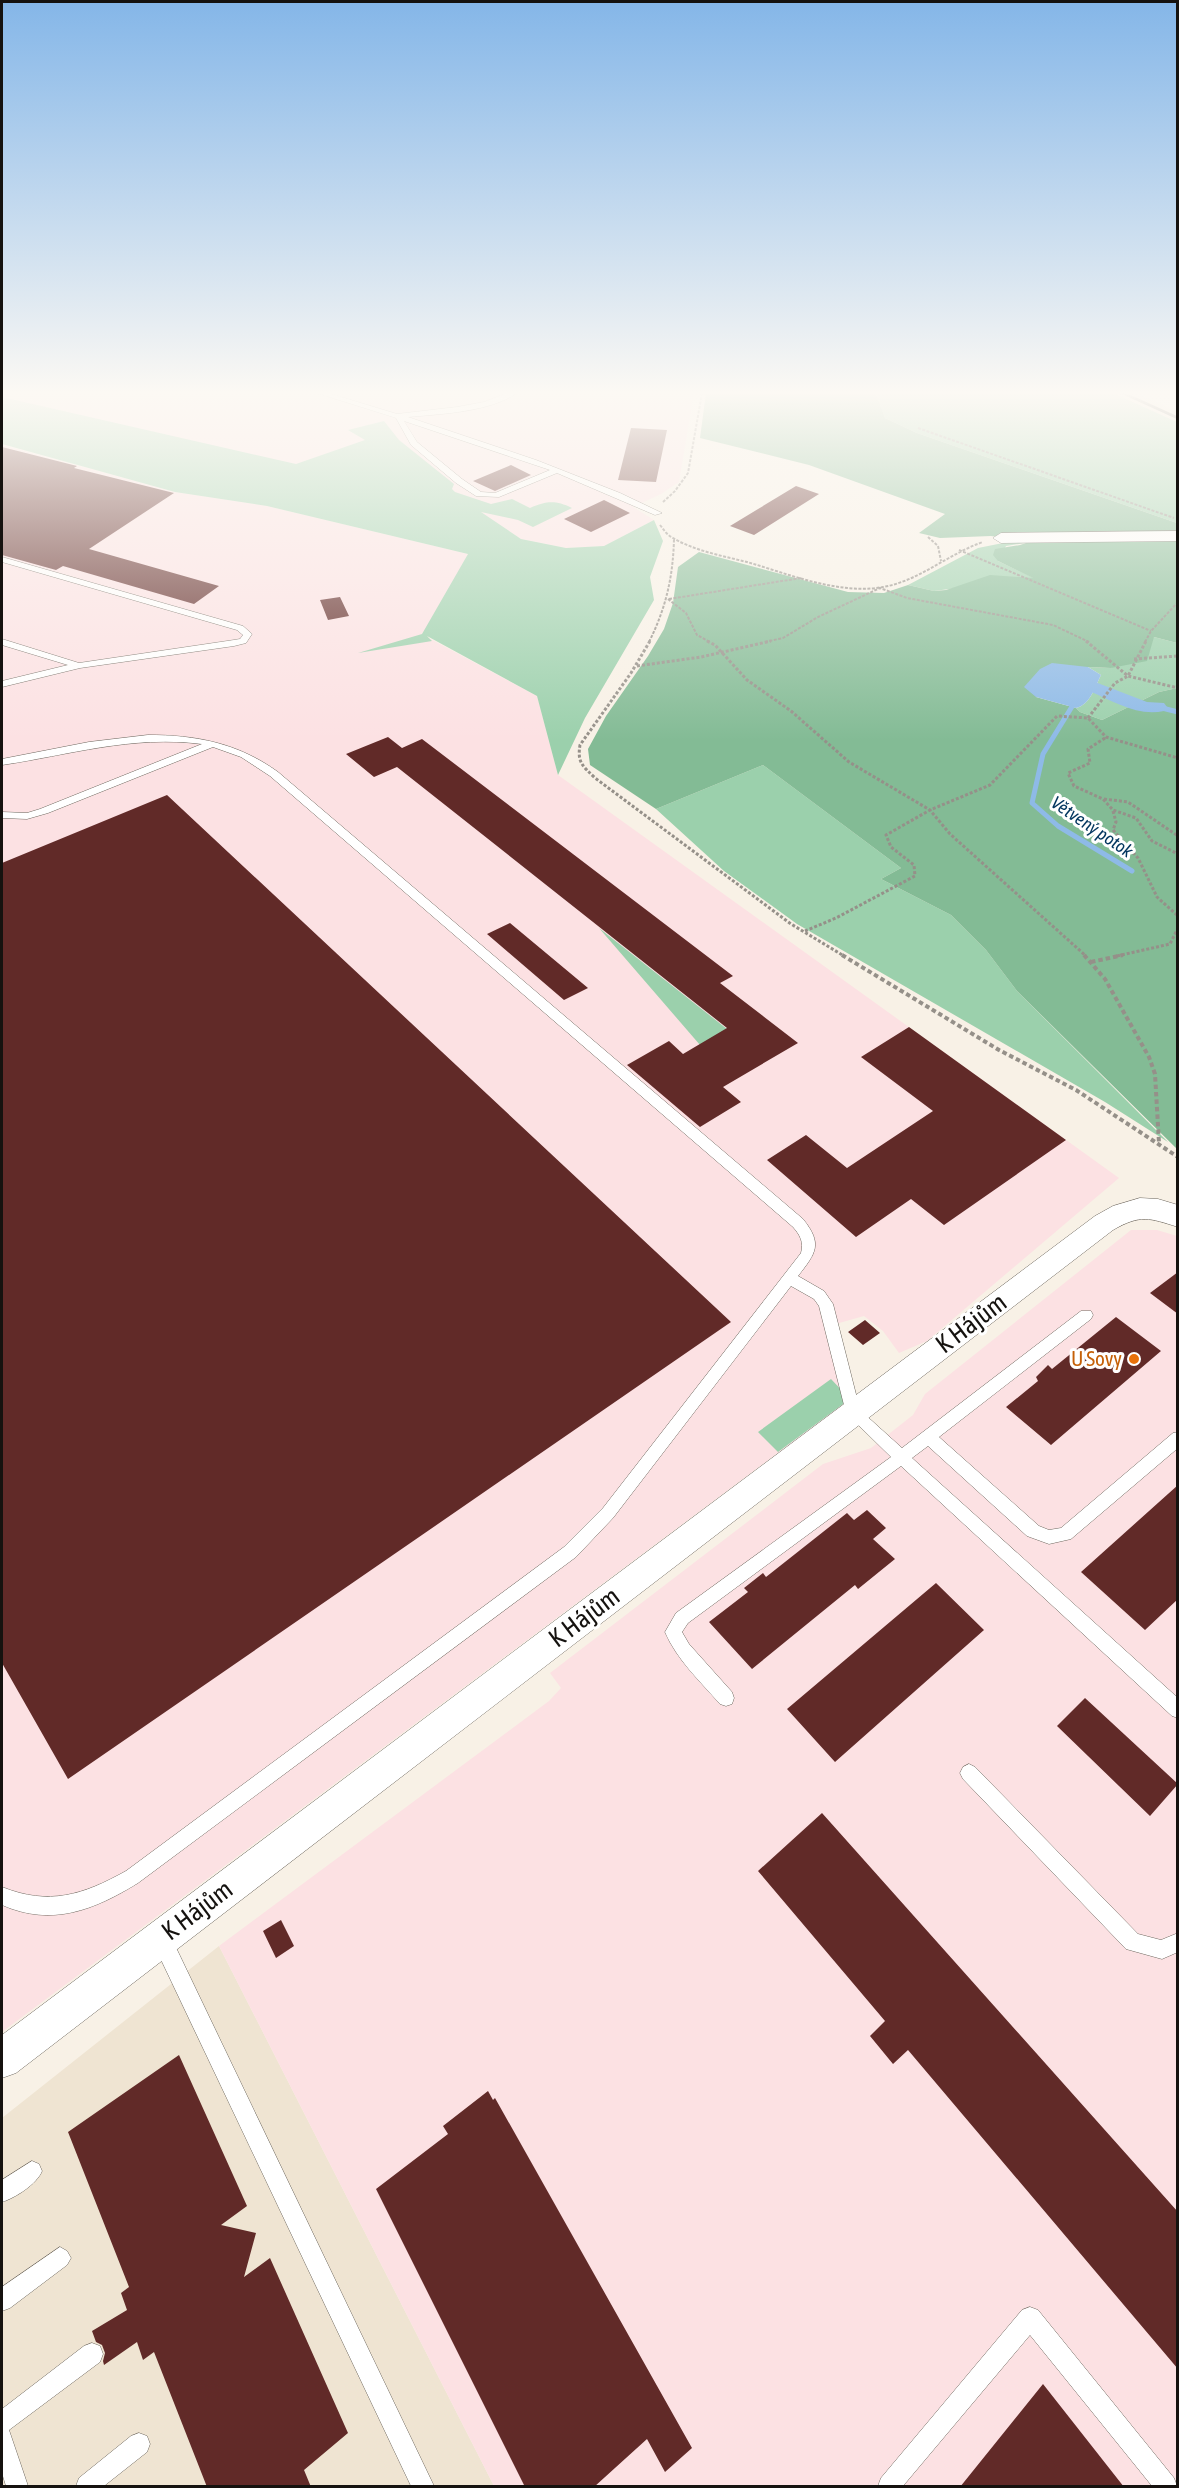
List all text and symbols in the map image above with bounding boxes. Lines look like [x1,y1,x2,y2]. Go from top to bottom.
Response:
water label: Větvený potok [1047,792,1138,862]
street label: K Hájům [930,1287,1012,1359]
place label: U Sovy [1071,1346,1122,1370]
marker: U Sovy [1127,1352,1141,1366]
street label: K Hájům [543,1581,625,1653]
street label: K Hájům [156,1874,238,1946]

